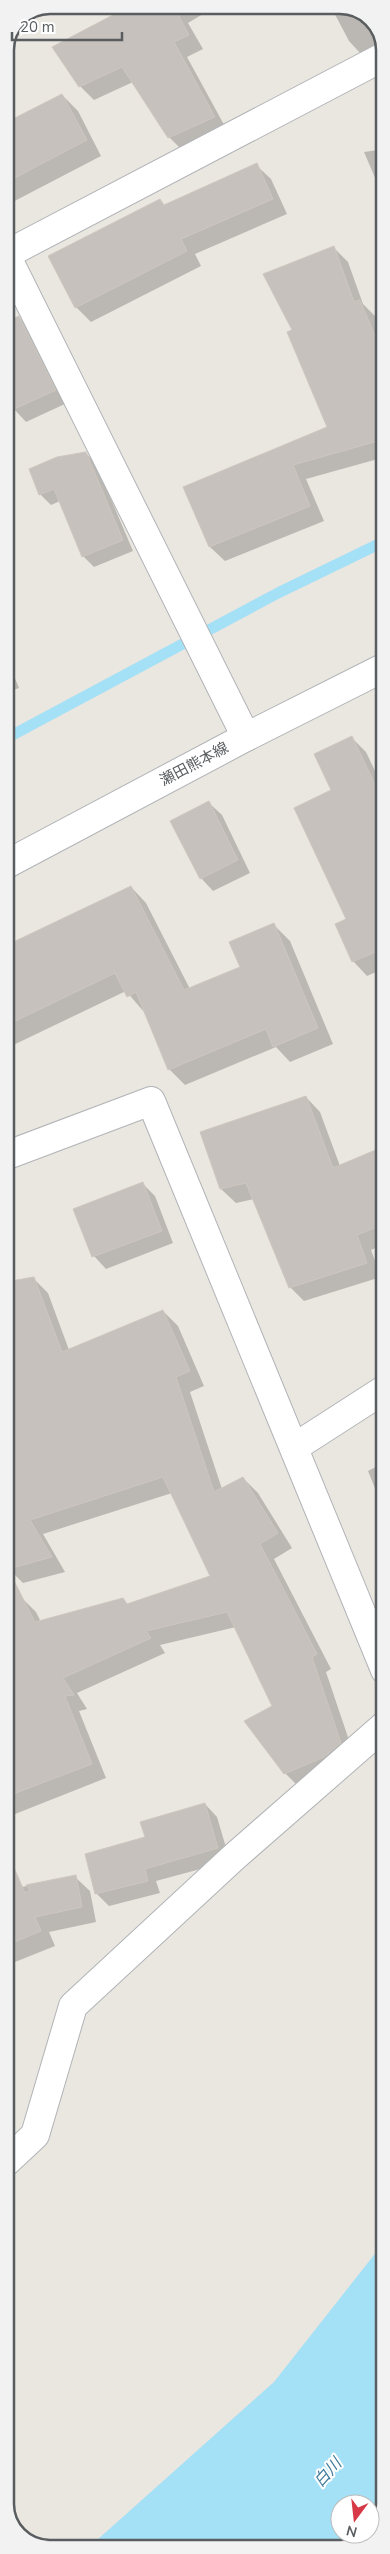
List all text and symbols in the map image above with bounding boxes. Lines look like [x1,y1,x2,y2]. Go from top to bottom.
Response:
scale bar [12,10,122,42]
text: 20 m [20,17,55,37]
street label: 瀬田熊本線 [156,738,232,790]
water label: 白川 [309,2452,348,2492]
north arrow [330,2494,380,2544]
text: N [344,2521,359,2542]

